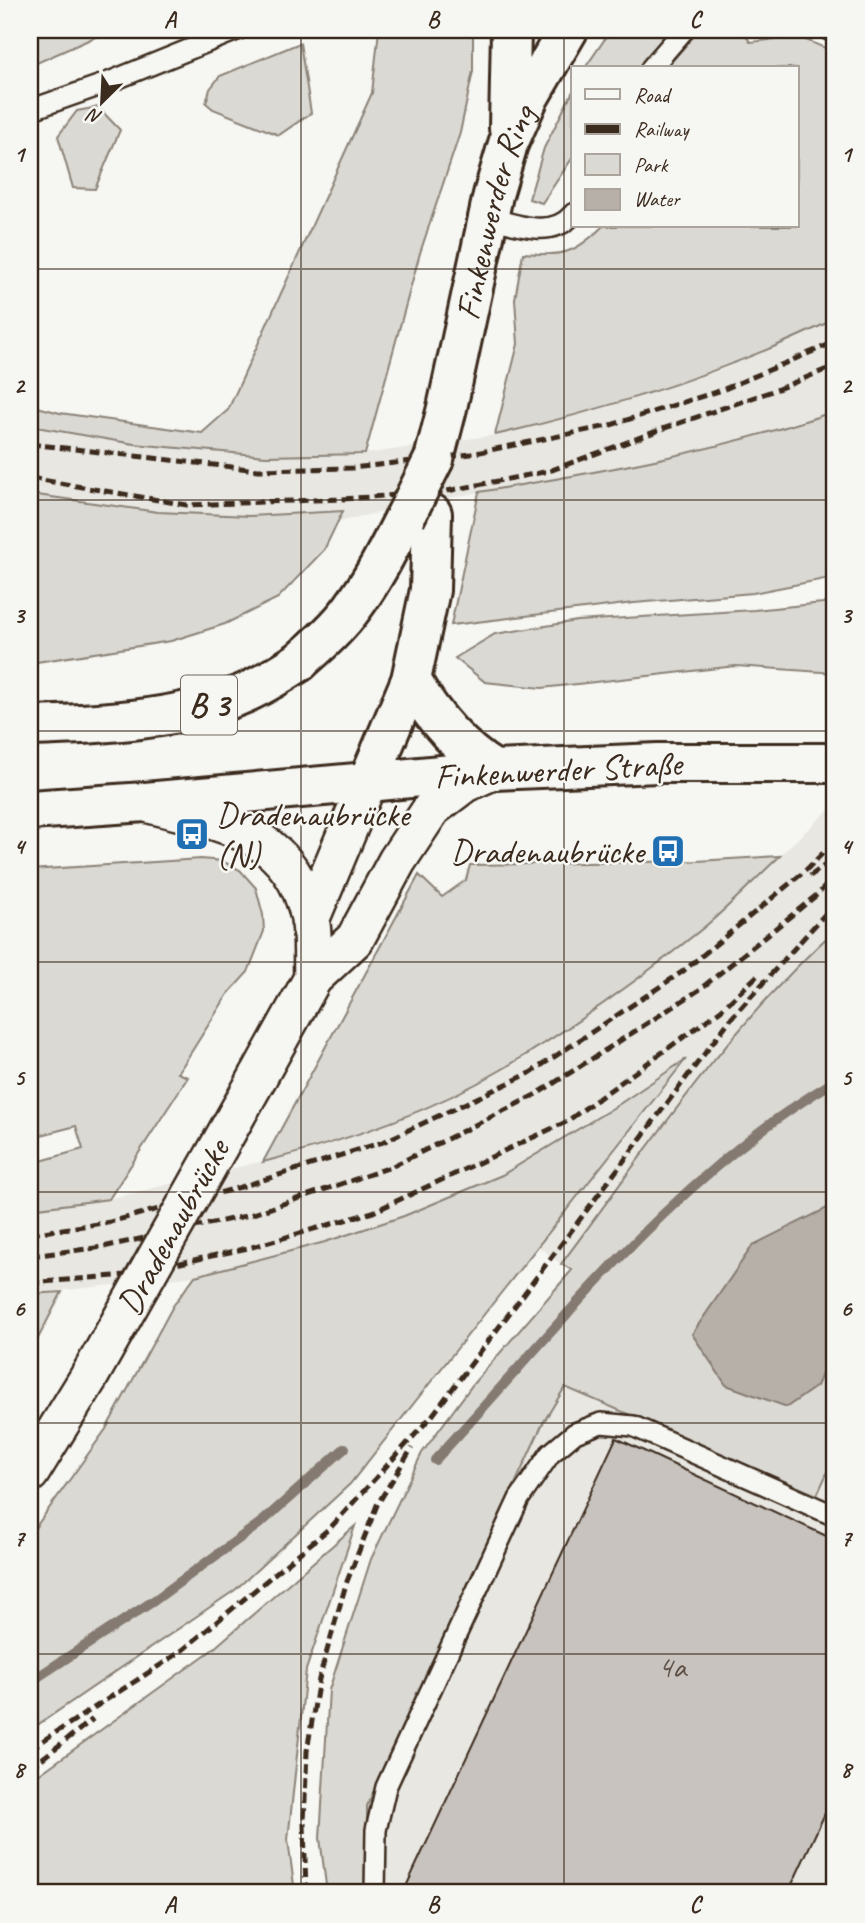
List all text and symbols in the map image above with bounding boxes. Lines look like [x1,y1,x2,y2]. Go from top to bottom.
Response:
text: A [164,5,178,34]
text: B [427,5,441,34]
text: C [690,5,704,34]
north arrow [66,66,136,136]
legend [571,66,798,228]
text: Road [634,82,673,108]
street label: Finkenwerder Ring [444,96,546,324]
text: N [82,102,106,130]
text: Railway [634,116,690,142]
text: 1 [14,140,27,169]
text: 1 [841,140,854,169]
text: Park [634,152,669,178]
text: Water [634,186,681,212]
text: 2 [14,371,27,400]
text: 2 [841,371,854,400]
text: 3 [14,601,27,630]
text: 3 [841,601,854,630]
road number: B 3 [181,676,237,734]
street label: Finkenwerder Straße [433,741,685,799]
place label: Dradenaubrücke (N) [216,792,412,877]
bus stop icon: Dradenaubrücke (N) [173,815,211,853]
place label: Dradenaubrücke [451,829,647,874]
text: 4 [14,832,27,861]
bus stop icon: Dradenaubrücke [649,832,687,870]
text: 4 [841,832,854,861]
text: 5 [14,1063,26,1092]
text: 5 [841,1063,853,1092]
street label: Dradenaubrücke [106,1129,241,1323]
text: 6 [14,1294,27,1323]
text: 6 [841,1294,854,1323]
text: 7 [14,1524,27,1553]
text: 7 [841,1524,854,1553]
house number: 4a [658,1646,688,1687]
text: 8 [14,1755,27,1784]
text: 8 [841,1755,854,1784]
text: A [164,1890,178,1919]
text: B [427,1890,441,1919]
text: C [690,1890,704,1919]

